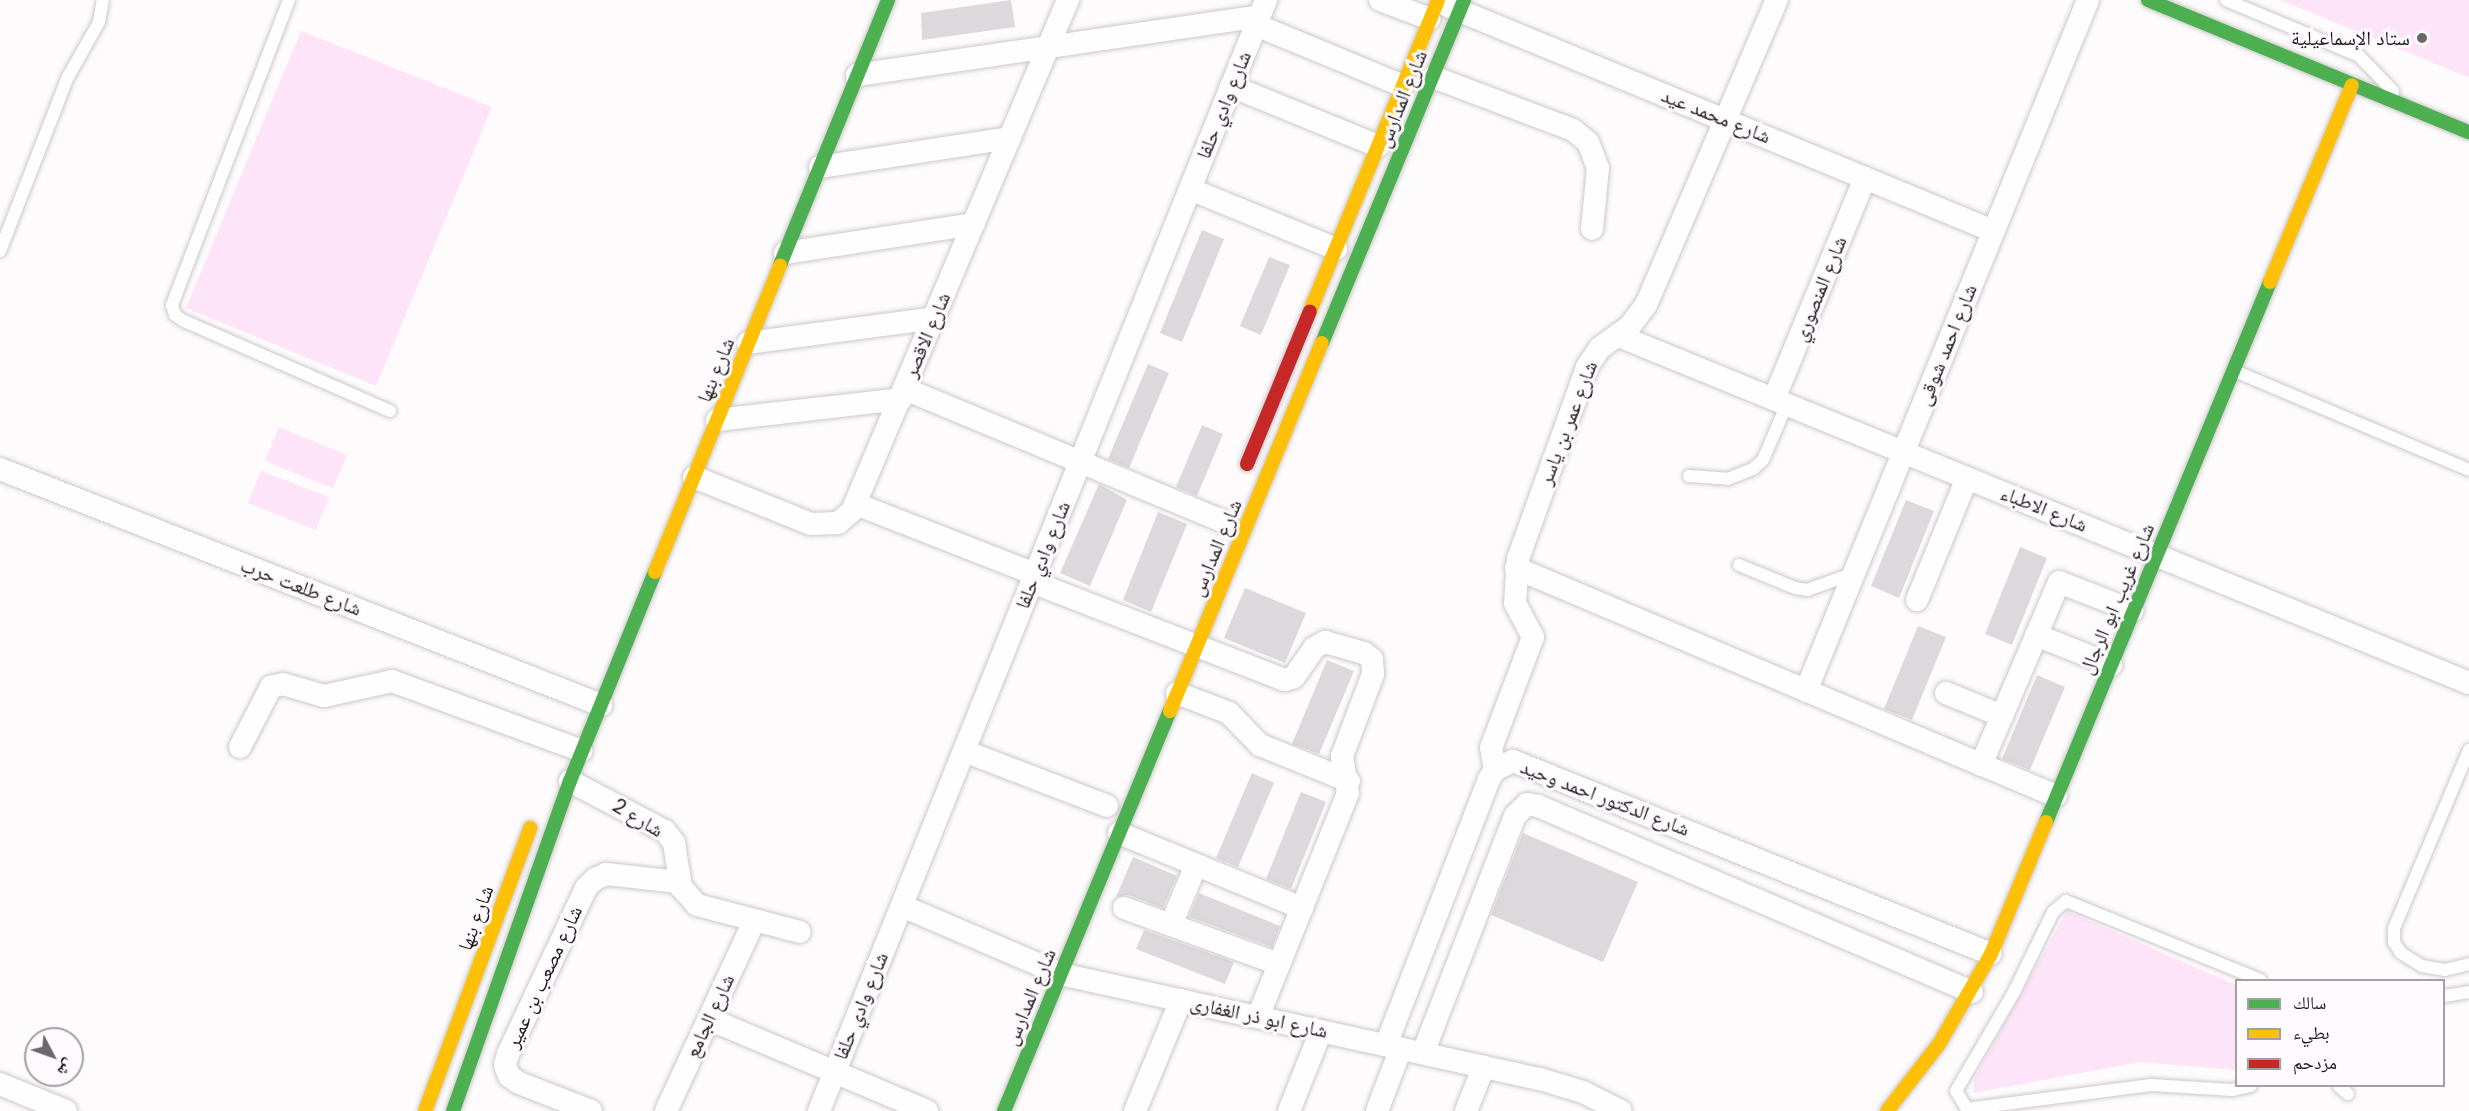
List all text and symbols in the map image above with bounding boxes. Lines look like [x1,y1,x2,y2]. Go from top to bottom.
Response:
place label: ستاد الإسماعيلية [2291,26,2410,50]
marker: ستاد الإسماعيلية [2415,31,2429,45]
street label: شارع المدارس [1372,47,1432,151]
street label: شارع وادي حلفا [1192,48,1256,162]
street label: شارع محمد عيد [1658,83,1774,149]
street label: شارع المنصوري [1788,233,1852,345]
street label: شارع احمد شوقى [1912,281,1982,409]
street label: شارع الاقصر [898,289,956,381]
street label: شارع بنها [692,334,740,406]
street label: شارع عمر بن ياسر [1533,358,1603,488]
street label: شارع الاطباء [1997,481,2091,537]
street label: شارع المدارس [1185,496,1247,600]
street label: شارع وادي حلفا [1011,498,1075,612]
street label: شارع غريب ابو الرجال [2074,520,2160,678]
street label: شارع طلعت حرب [237,553,365,621]
street label: شارع الدكتور احمد وحيد [1517,755,1693,841]
street label: شارع 2 [608,794,668,842]
street label: شارع بنها [453,882,499,954]
street label: شارع مصعب بن عمير [501,902,587,1052]
street label: شارع المدارس [999,945,1061,1049]
street label: شارع وادي حلفا [829,949,893,1063]
street label: شارع الجامع [680,970,740,1062]
legend [2235,979,2445,1087]
text: سالك [2293,990,2326,1015]
street label: شارع ابو ذر الغفارى [1188,991,1330,1043]
text: بطيء [2293,1020,2330,1045]
north arrow [24,1027,84,1087]
text: مزدحم [2293,1050,2337,1075]
text: ش [52,1054,81,1082]

